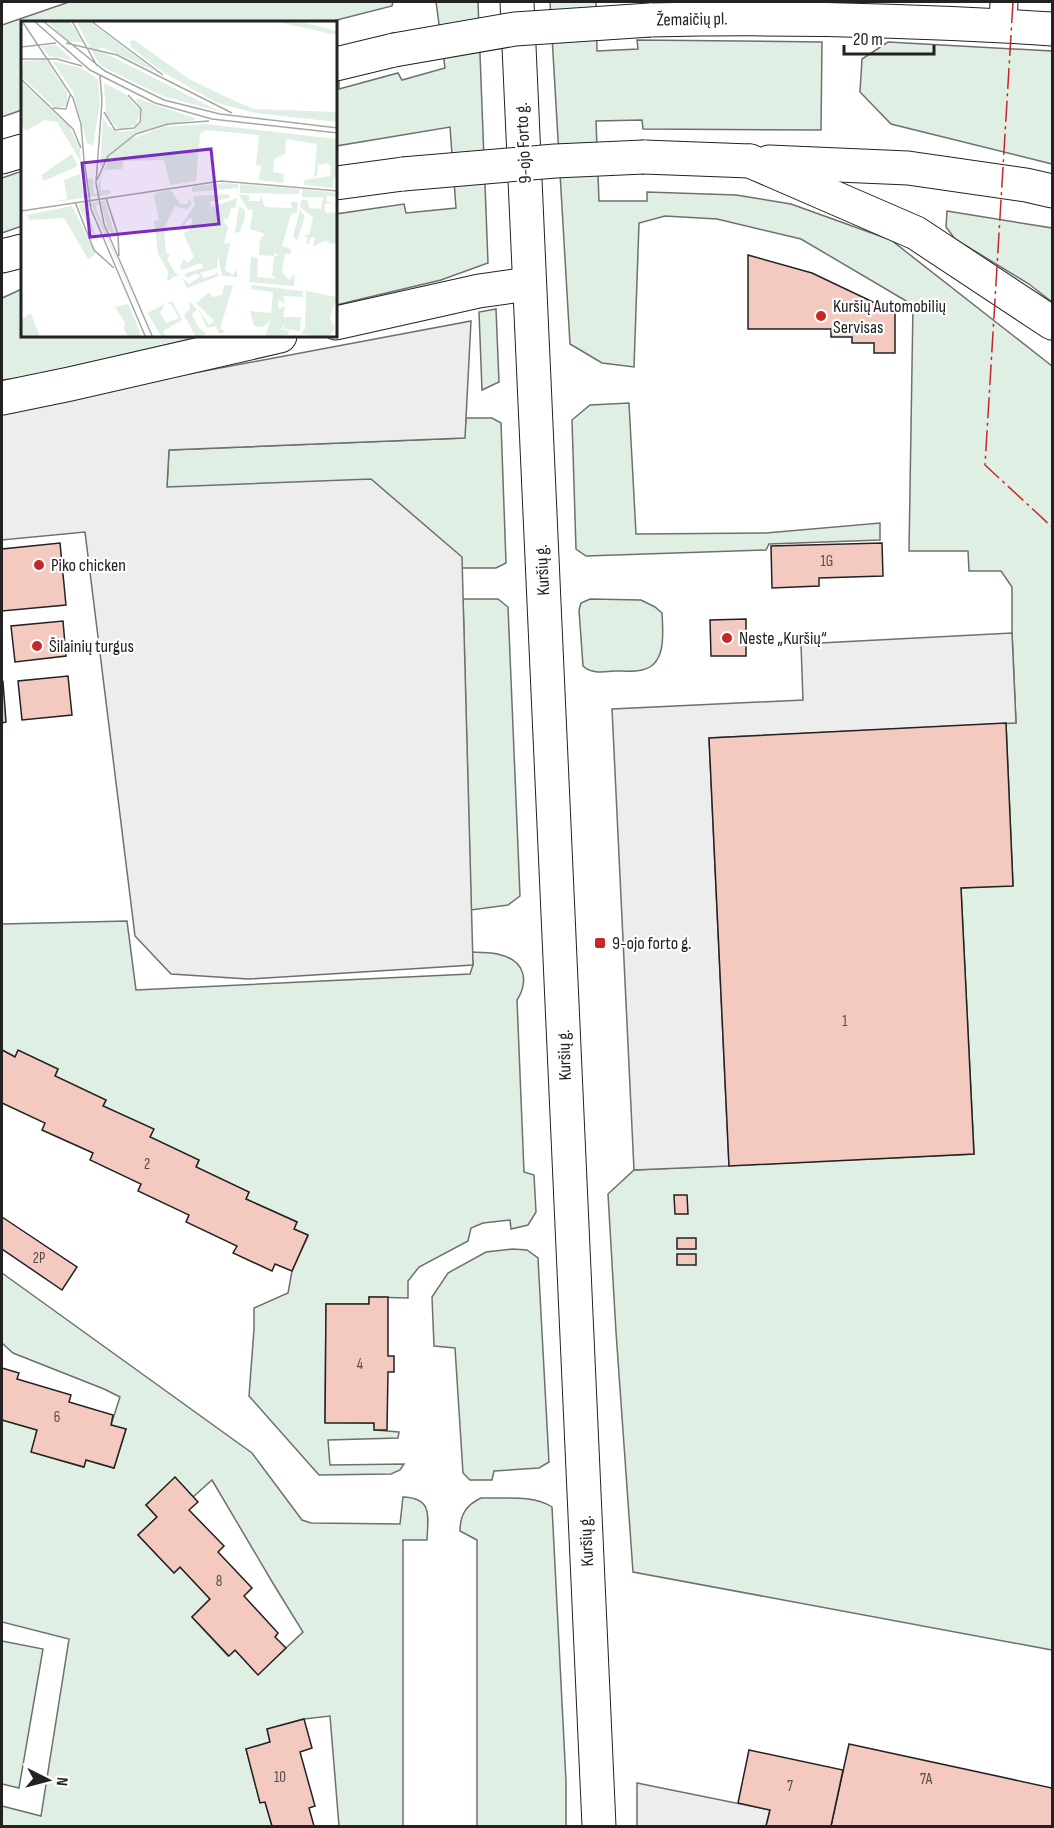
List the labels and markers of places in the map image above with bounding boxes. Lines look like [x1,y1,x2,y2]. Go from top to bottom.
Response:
place label: Kuršių Automobilių Servisas [833,296,946,338]
marker: Kuršių Automobilių Servisas [814,309,828,323]
place label: Piko chicken [51,555,126,576]
marker: Piko chicken [32,558,46,572]
place label: Neste „Kuršių“ [739,628,827,649]
marker: Neste „Kuršių“ [720,631,734,645]
place label: Šilainių turgus [49,636,134,657]
marker: Šilainių turgus [30,639,44,653]
place label: 9-ojo forto g. [612,933,692,954]
marker: 9-ojo forto g. [593,936,607,950]

